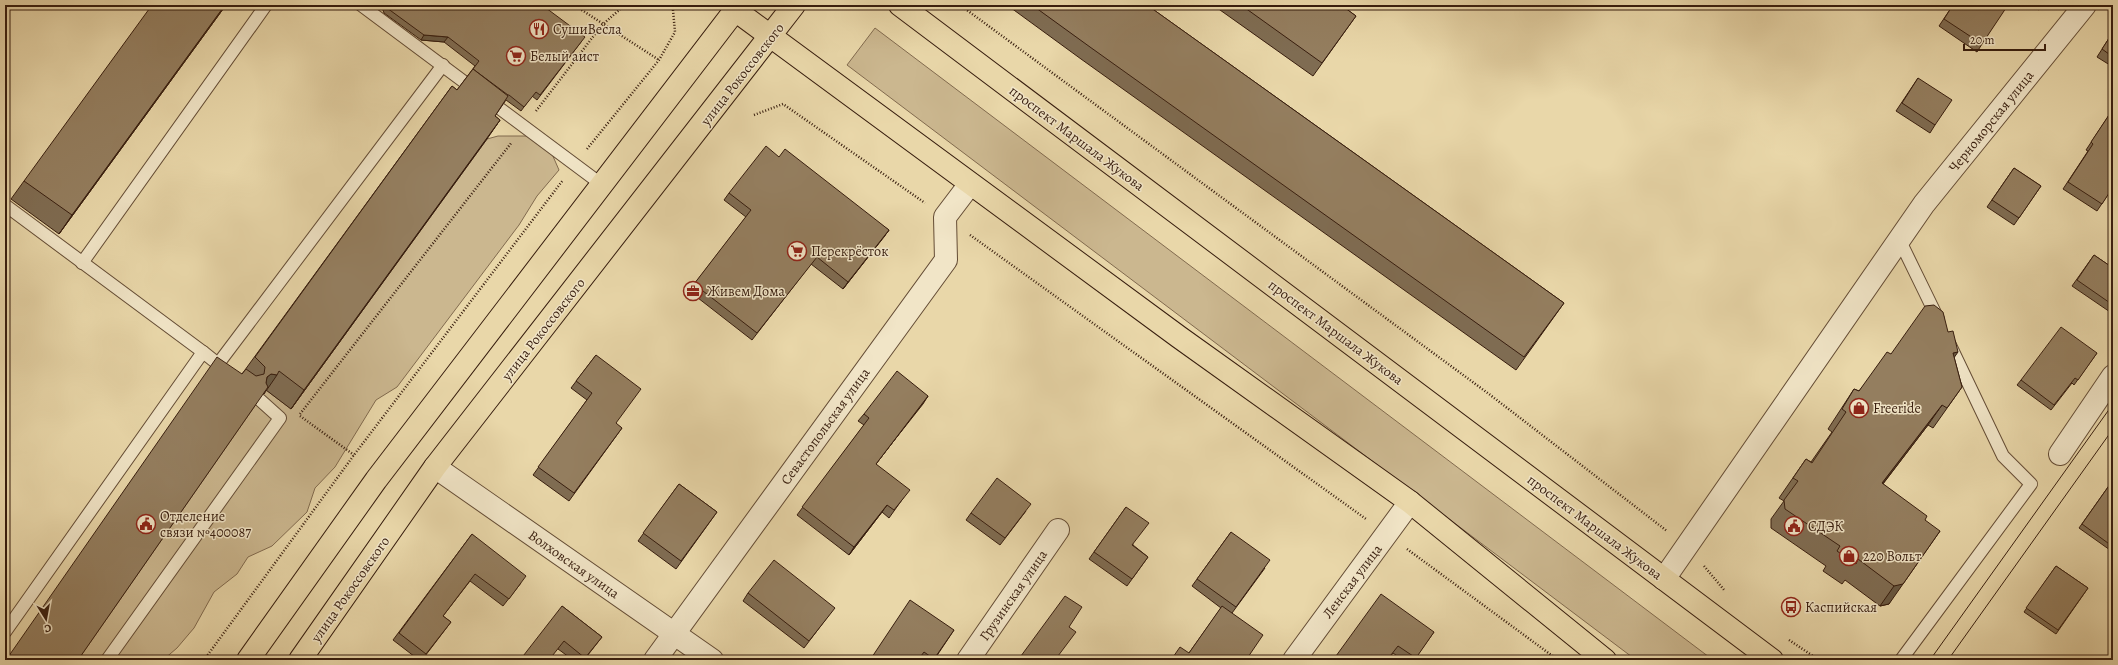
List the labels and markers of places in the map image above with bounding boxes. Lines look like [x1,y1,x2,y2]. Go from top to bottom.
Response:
restaurant icon: СушиВесла [528,18,550,40]
place label: СушиВесла [553,20,622,39]
supermarket icon: Белый аист [505,45,527,67]
place label: Белый аист [530,47,599,66]
supermarket icon: Перекрёсток [786,240,808,262]
place label: Перекрёсток [811,242,888,261]
office icon: Живем Дома [682,280,704,302]
place label: Живем Дома [707,282,786,301]
shop icon: Freeride [1848,397,1870,419]
place label: Freeride [1873,399,1921,418]
place label: Отделение связи №400087 [160,507,251,542]
public building icon: Отделение связи №400087 [135,513,157,535]
public building icon: СДЭК [1783,515,1805,537]
place label: СДЭК [1808,517,1843,536]
shop icon: 220 Вольт [1838,545,1860,567]
place label: 220 Вольт [1863,547,1921,566]
bus stop icon: Каспийская [1780,596,1802,618]
place label: Каспийская [1805,598,1877,617]

